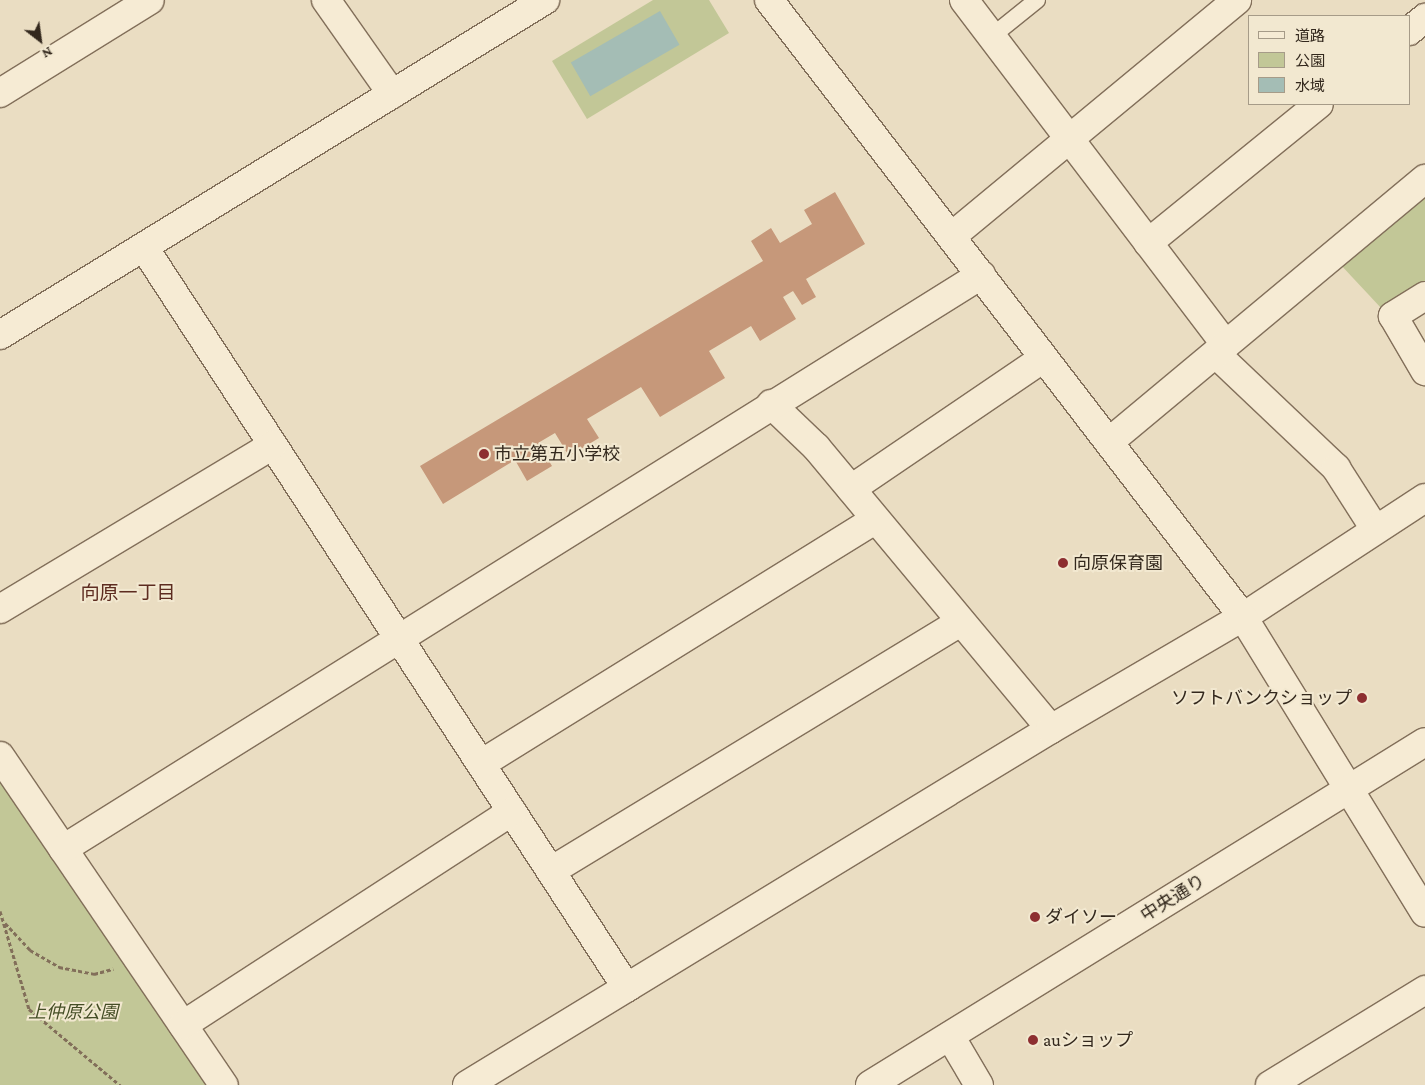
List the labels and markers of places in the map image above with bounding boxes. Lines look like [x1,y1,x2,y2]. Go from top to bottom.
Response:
place label: 市立第五小学校 [494,443,620,465]
marker: 市立第五小学校 [478,448,490,460]
place label: 向原保育園 [1073,552,1163,574]
marker: 向原保育園 [1057,557,1069,569]
place label: ソフトバンクショップ [1172,687,1352,709]
marker: ソフトバンクショップ [1356,692,1368,704]
place label: ダイソー [1045,906,1117,928]
marker: ダイソー [1029,911,1041,923]
place label: auショップ [1043,1029,1133,1051]
marker: auショップ [1027,1034,1039,1046]

